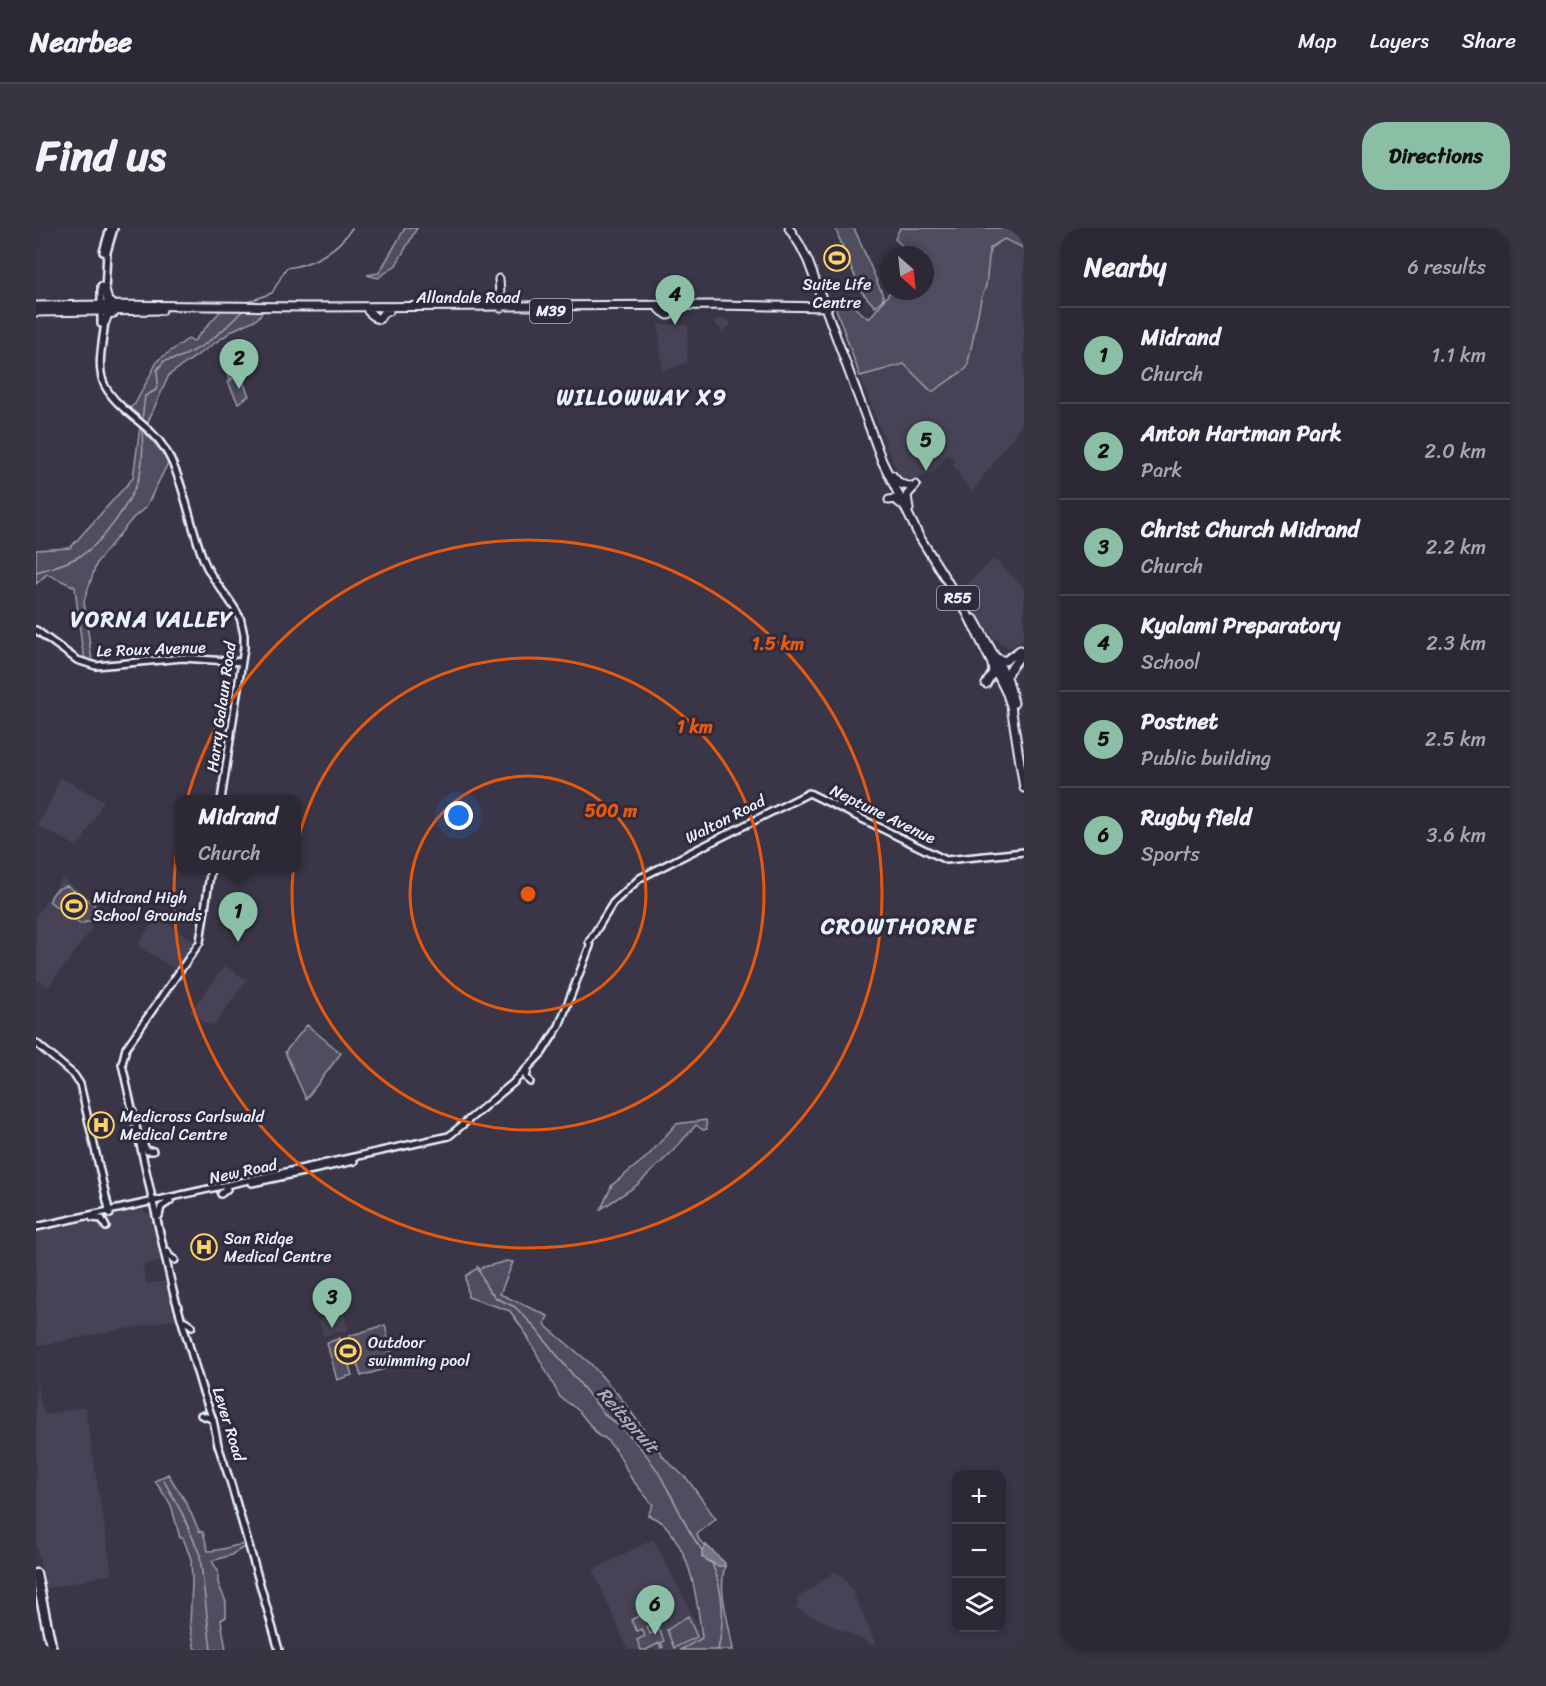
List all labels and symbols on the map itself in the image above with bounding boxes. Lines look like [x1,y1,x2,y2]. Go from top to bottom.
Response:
sports icon: Suite Life Centre [822,243,852,273]
north arrow [880,246,934,300]
place label: Suite Life Centre [803,270,871,317]
pin: 4 [656,276,694,325]
street label: Allandale Road [415,283,521,312]
road number: M39 [530,299,572,323]
pin: 2 [220,340,258,389]
district label: WILLOWWAY X9 [557,378,727,417]
pin: 5 [906,422,946,471]
road number: R55 [937,586,979,610]
district label: VORNA VALLEY [70,600,234,639]
text: 1.5 km [752,628,804,660]
street label: Le Roux Avenue [96,633,207,665]
street label: Harry Galaun Road [198,639,245,774]
text: 1 km [677,711,713,743]
street label: Neptune Avenue [825,776,941,852]
street label: Walton Road [680,786,772,852]
text: 500 m [585,795,637,827]
your location [444,801,473,830]
place label: Midrand High School Grounds [93,883,202,930]
centre of rings [518,884,538,904]
sports icon: Midrand High School Grounds [59,891,89,921]
pin: 1 [218,892,258,942]
district label: CROWTHORNE [820,907,977,946]
place label: Medicross Carlswald Medical Centre [120,1102,266,1149]
hospital icon: Medicross Carlswald Medical Centre [86,1110,116,1140]
street label: New Road [206,1149,281,1192]
place label: San Ridge Medical Centre [224,1224,331,1271]
hospital icon: San Ridge Medical Centre [189,1232,219,1262]
pin: 3 [312,1278,352,1328]
place label: Outdoor swimming pool [367,1328,470,1375]
sports icon: Outdoor swimming pool [333,1336,363,1366]
water label: Reitspruit [589,1379,668,1462]
street label: Lever Road [204,1383,254,1466]
pin: 6 [636,1586,674,1635]

